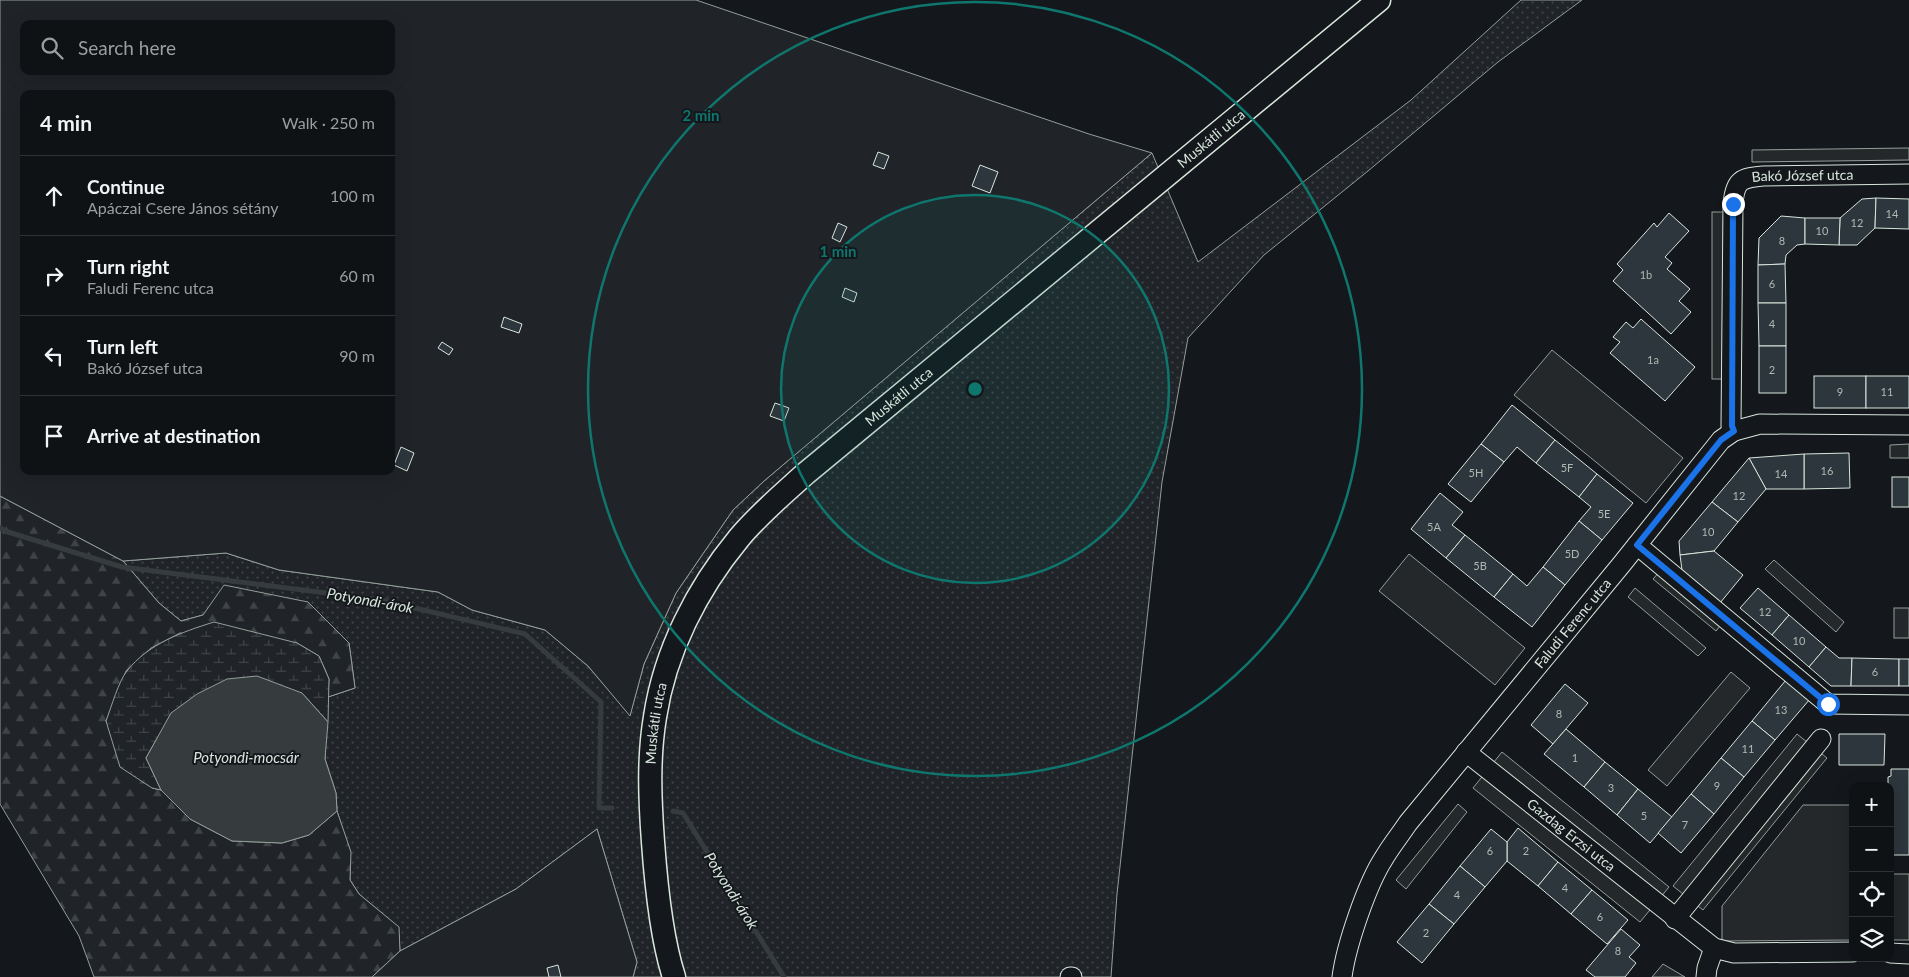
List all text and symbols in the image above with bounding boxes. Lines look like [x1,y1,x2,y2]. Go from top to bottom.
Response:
search box [20,20,395,75]
icon: search [38,34,66,62]
text: Search here [78,36,176,59]
street label: Muskátli utca [1174,105,1248,171]
text: 2 min [682,106,720,124]
text: 4 min [40,110,92,135]
text: Walk · 250 m [282,113,375,132]
street label: Bakó József utca [1751,166,1854,185]
text: Continue [87,175,165,198]
icon: ahead [40,182,68,210]
text: 100 m [330,186,375,205]
route end [1722,193,1745,216]
text: Apáczai Csere János sétány [87,198,279,217]
house number: 14 [1886,207,1899,220]
house number: 12 [1851,216,1863,229]
house number: 10 [1816,224,1829,237]
house number: 8 [1779,234,1785,247]
text: 1 min [819,242,857,260]
text: Turn right [87,255,169,278]
icon: right [40,262,68,290]
text: 60 m [339,266,375,285]
house number: 1b [1640,268,1652,281]
house number: 6 [1769,277,1775,290]
text: Faludi Ferenc utca [87,278,214,297]
house number: 4 [1769,317,1776,330]
text: Turn left [87,335,158,358]
icon: left [40,342,68,370]
text: 90 m [339,346,375,365]
house number: 1a [1647,353,1659,366]
text: Bakó József utca [87,358,203,377]
street label: Muskátli utca [861,363,936,429]
house number: 2 [1769,363,1775,376]
centre of rings [966,380,984,398]
house number: 9 [1837,385,1843,398]
house number: 11 [1881,385,1893,398]
icon: arrive [40,422,68,450]
text: Arrive at destination [87,424,260,447]
house number: 5F [1561,461,1573,474]
house number: 16 [1821,464,1833,477]
house number: 5H [1469,466,1483,479]
house number: 14 [1775,467,1788,480]
house number: 12 [1733,489,1745,502]
house number: 5E [1598,507,1610,520]
house number: 5A [1427,520,1441,533]
house number: 10 [1702,525,1715,538]
house number: 5D [1565,547,1579,560]
house number: 5B [1473,559,1487,572]
street label: Faludi Ferenc utca [1530,575,1614,672]
water label: Potyondi-árok [325,584,416,617]
house number: 12 [1759,605,1771,618]
house number: 10 [1793,634,1806,647]
house number: 6 [1872,665,1878,678]
street label: Muskátli utca [641,680,670,765]
route start [1817,693,1840,716]
house number: 13 [1775,703,1787,716]
house number: 8 [1556,707,1562,720]
house number: 11 [1742,742,1754,755]
water label: Potyondi-mocsár [193,748,300,766]
house number: 1 [1572,751,1578,764]
house number: 9 [1714,779,1720,792]
house number: 3 [1608,781,1614,794]
map controls [1849,782,1894,962]
button: + [1849,782,1894,827]
street label: Gazdag Erzsi utca [1524,795,1619,875]
house number: 5 [1641,809,1647,822]
house number: 7 [1682,818,1688,831]
button: − [1849,827,1894,872]
house number: 6 [1487,844,1493,857]
house number: 2 [1523,844,1529,857]
water label: Potyondi-árok [701,848,763,933]
button: locate [1849,872,1894,917]
house number: 4 [1562,881,1569,894]
house number: 4 [1454,888,1461,901]
house number: 6 [1597,910,1603,923]
button: layers [1849,917,1894,962]
house number: 2 [1423,926,1429,939]
house number: 8 [1615,944,1621,957]

